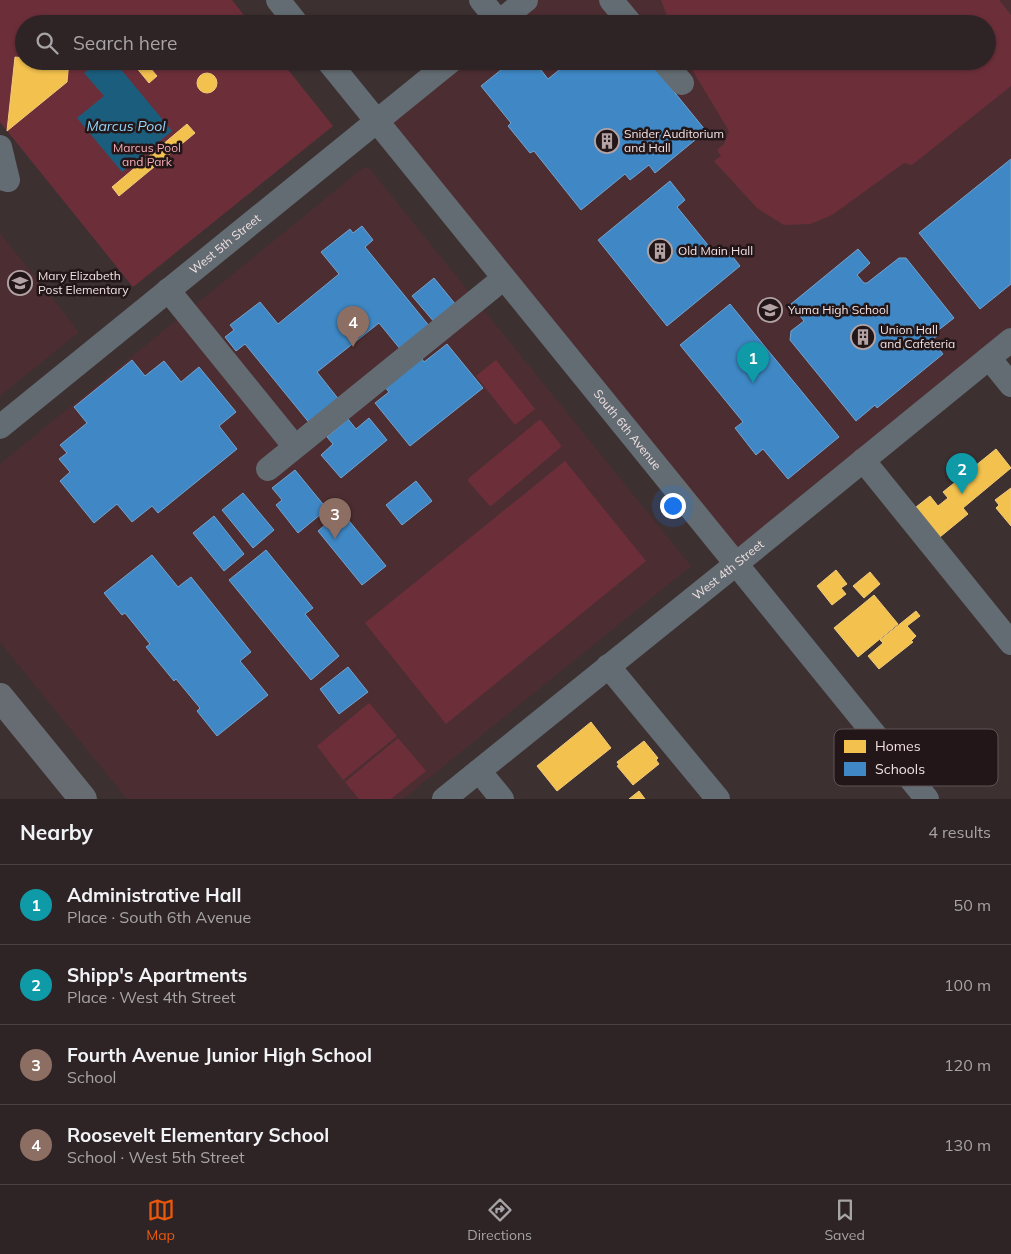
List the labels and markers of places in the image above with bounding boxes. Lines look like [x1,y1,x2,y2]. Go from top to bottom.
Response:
place label: Snider Auditorium and Hall [624,126,724,155]
building icon: Snider Auditorium and Hall [594,128,620,154]
building icon: Old Main Hall [647,238,673,264]
place label: Old Main Hall [678,243,753,258]
place label: Mary Elizabeth Post Elementary [38,268,129,297]
school or university icon: Mary Elizabeth Post Elementary [7,270,33,296]
school or university icon: Yuma High School [757,297,783,323]
place label: Yuma High School [787,302,889,317]
pin: 4 [337,306,369,347]
place label: Union Hall and Cafeteria [880,322,955,351]
building icon: Union Hall and Cafeteria [850,324,876,350]
pin: 1 [737,342,769,383]
pin: 2 [946,453,978,494]
pin: 3 [319,498,351,539]

